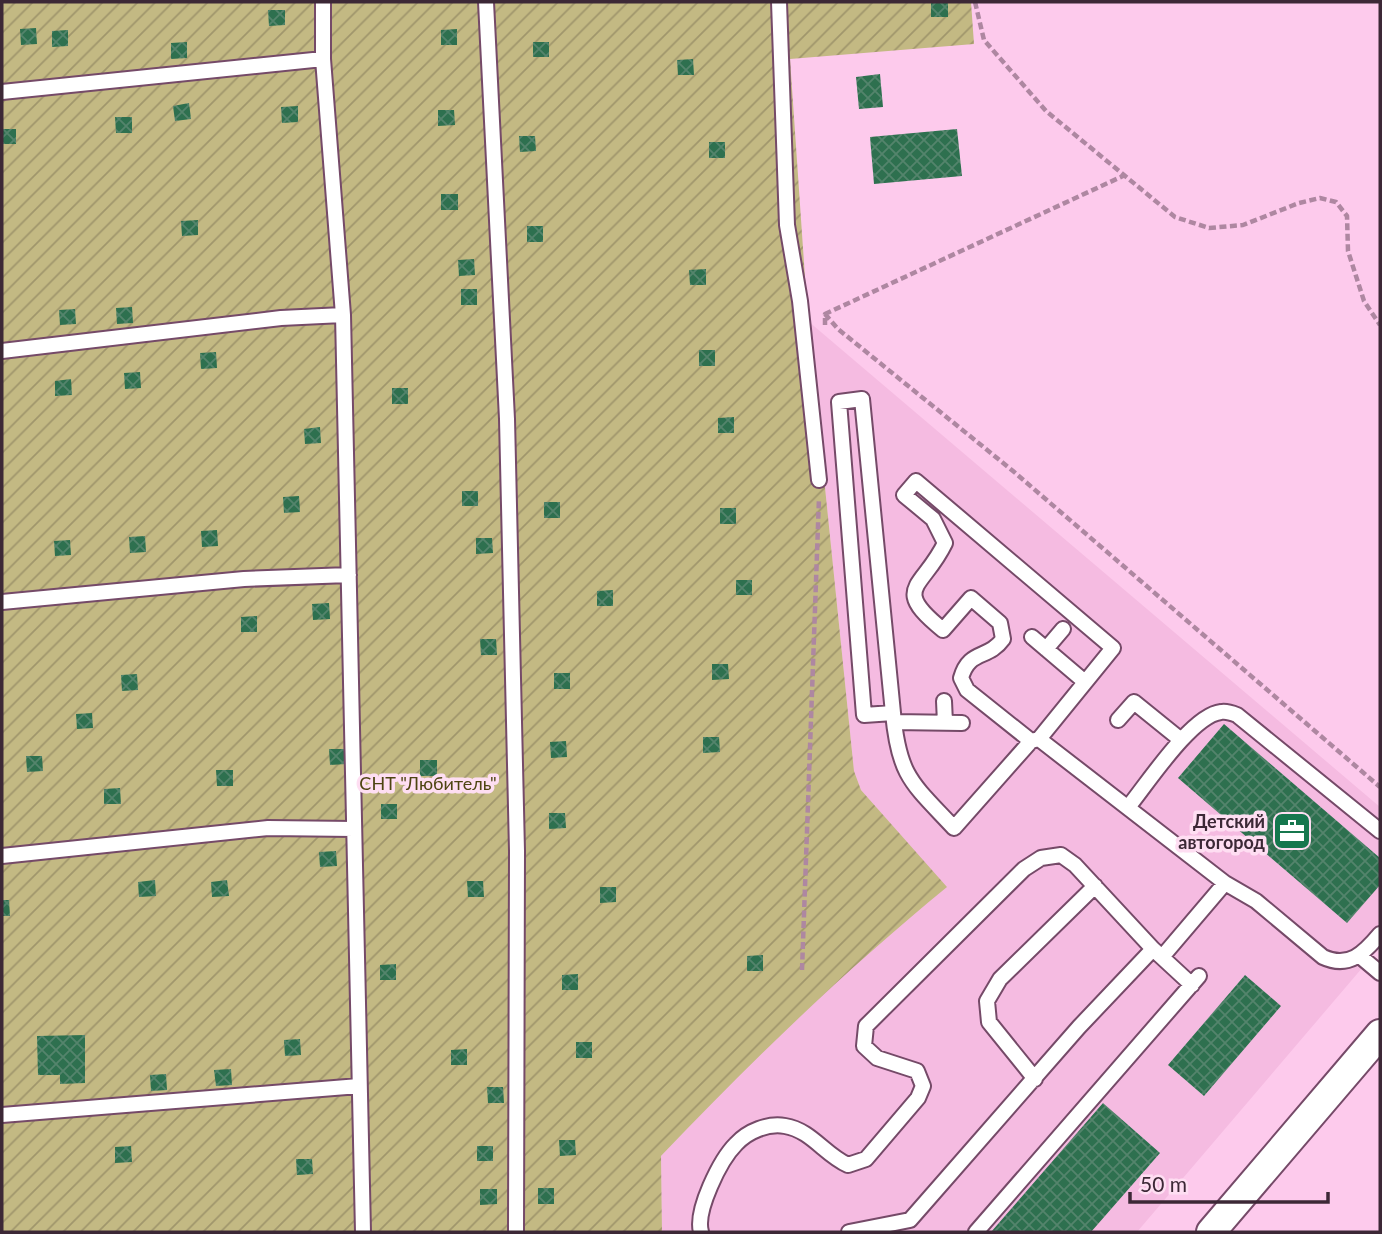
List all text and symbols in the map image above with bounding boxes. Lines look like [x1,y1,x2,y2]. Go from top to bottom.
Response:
park label: СНТ "Любитель" [359,772,497,794]
place label: Детский автогород [1178,810,1266,853]
office icon: Детский автогород [1271,810,1313,852]
scale bar [1130,1160,1328,1204]
text: 50 m [1140,1171,1187,1196]

